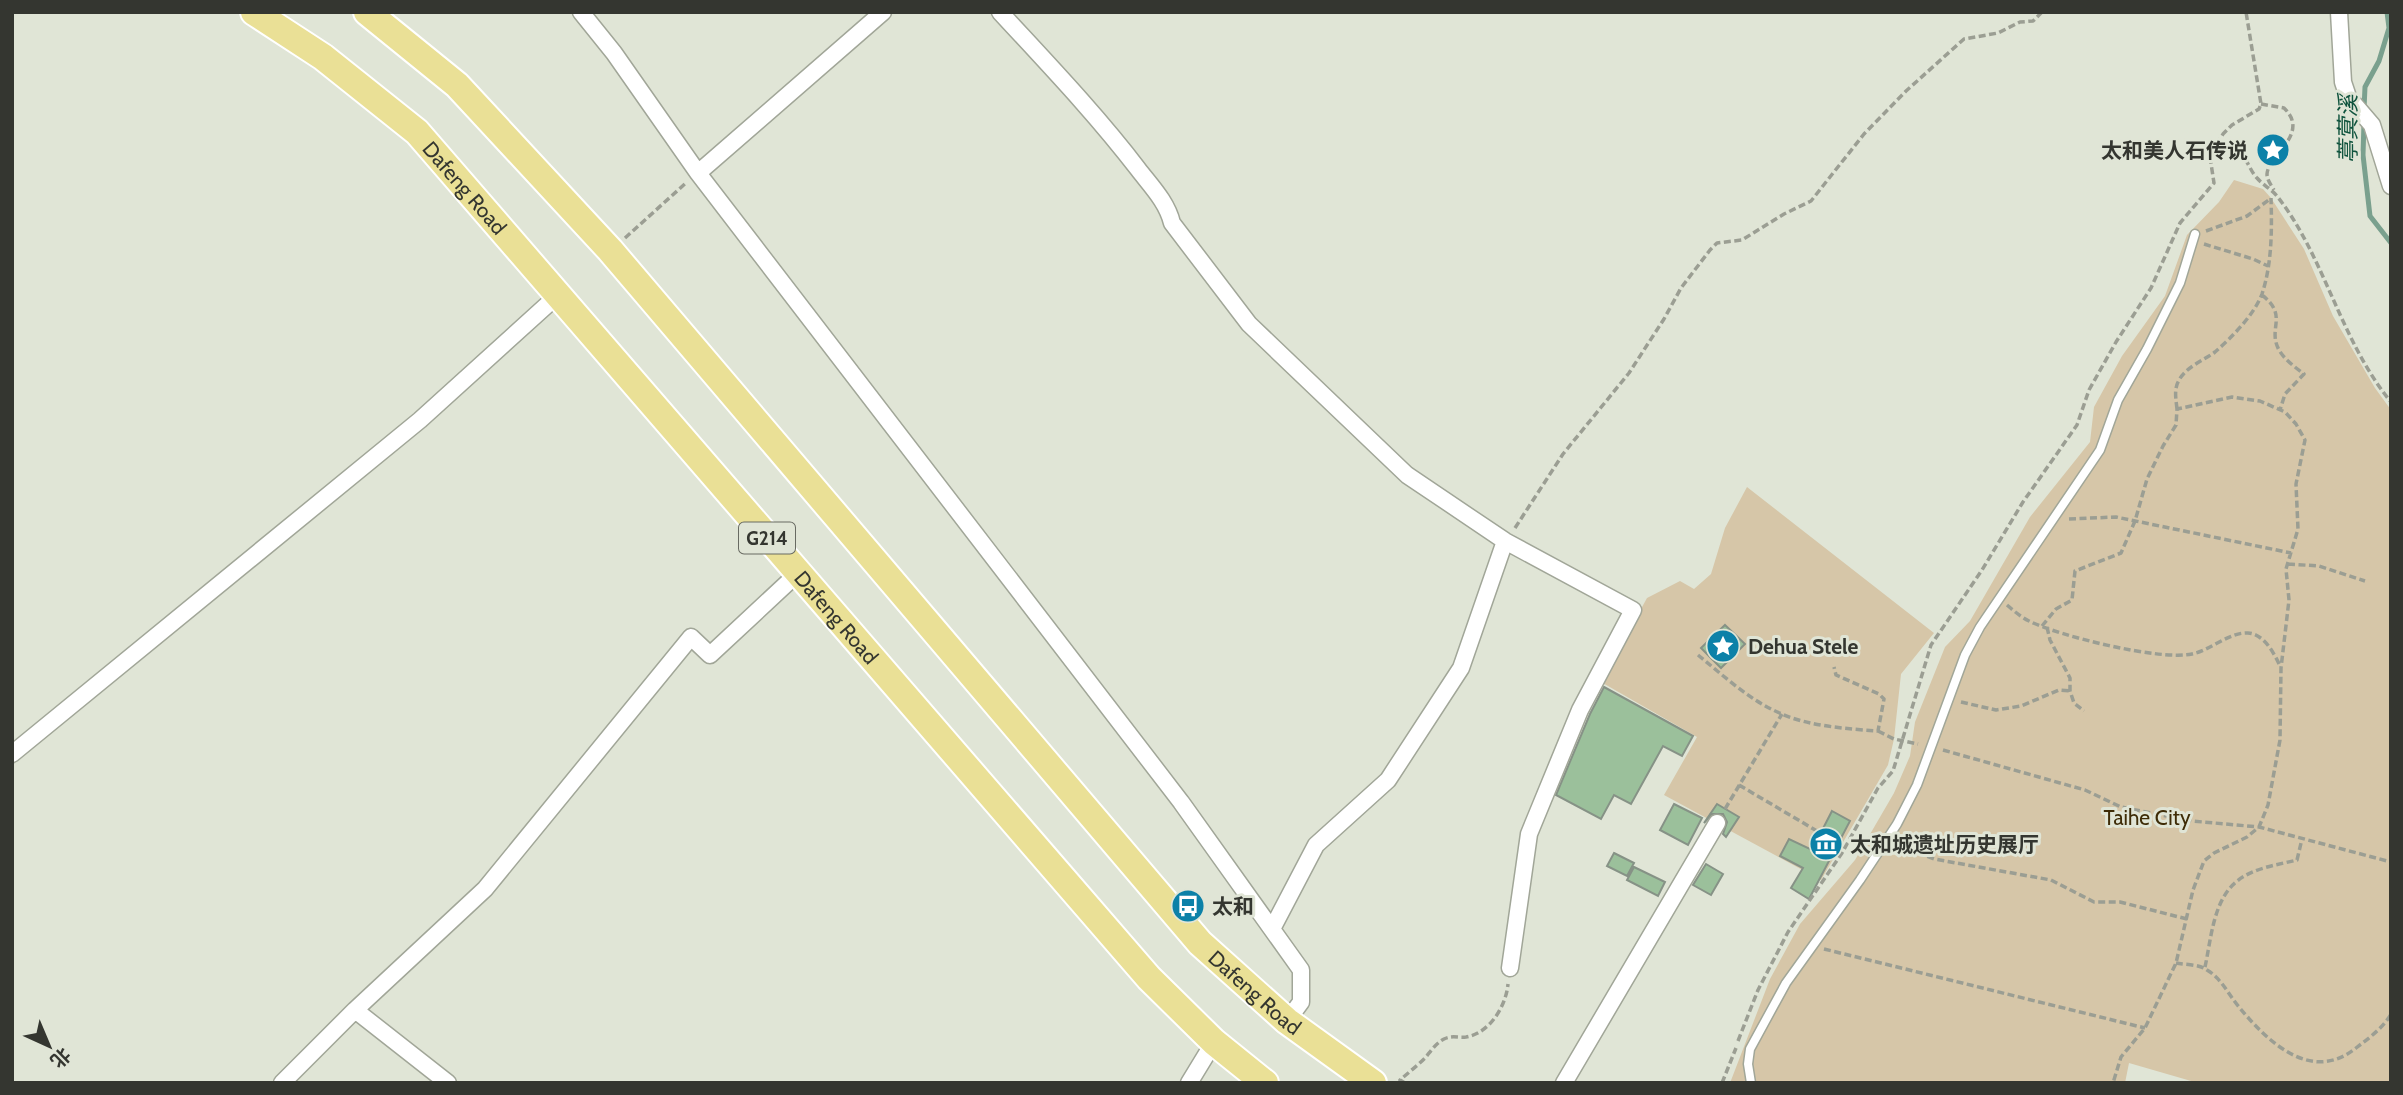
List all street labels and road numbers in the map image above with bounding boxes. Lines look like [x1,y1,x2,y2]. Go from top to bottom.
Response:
street label: Dafeng Road [418,136,512,239]
road number: G214 [739,523,795,554]
street label: Dafeng Road [790,565,884,669]
street label: Dafeng Road [1204,945,1306,1040]

